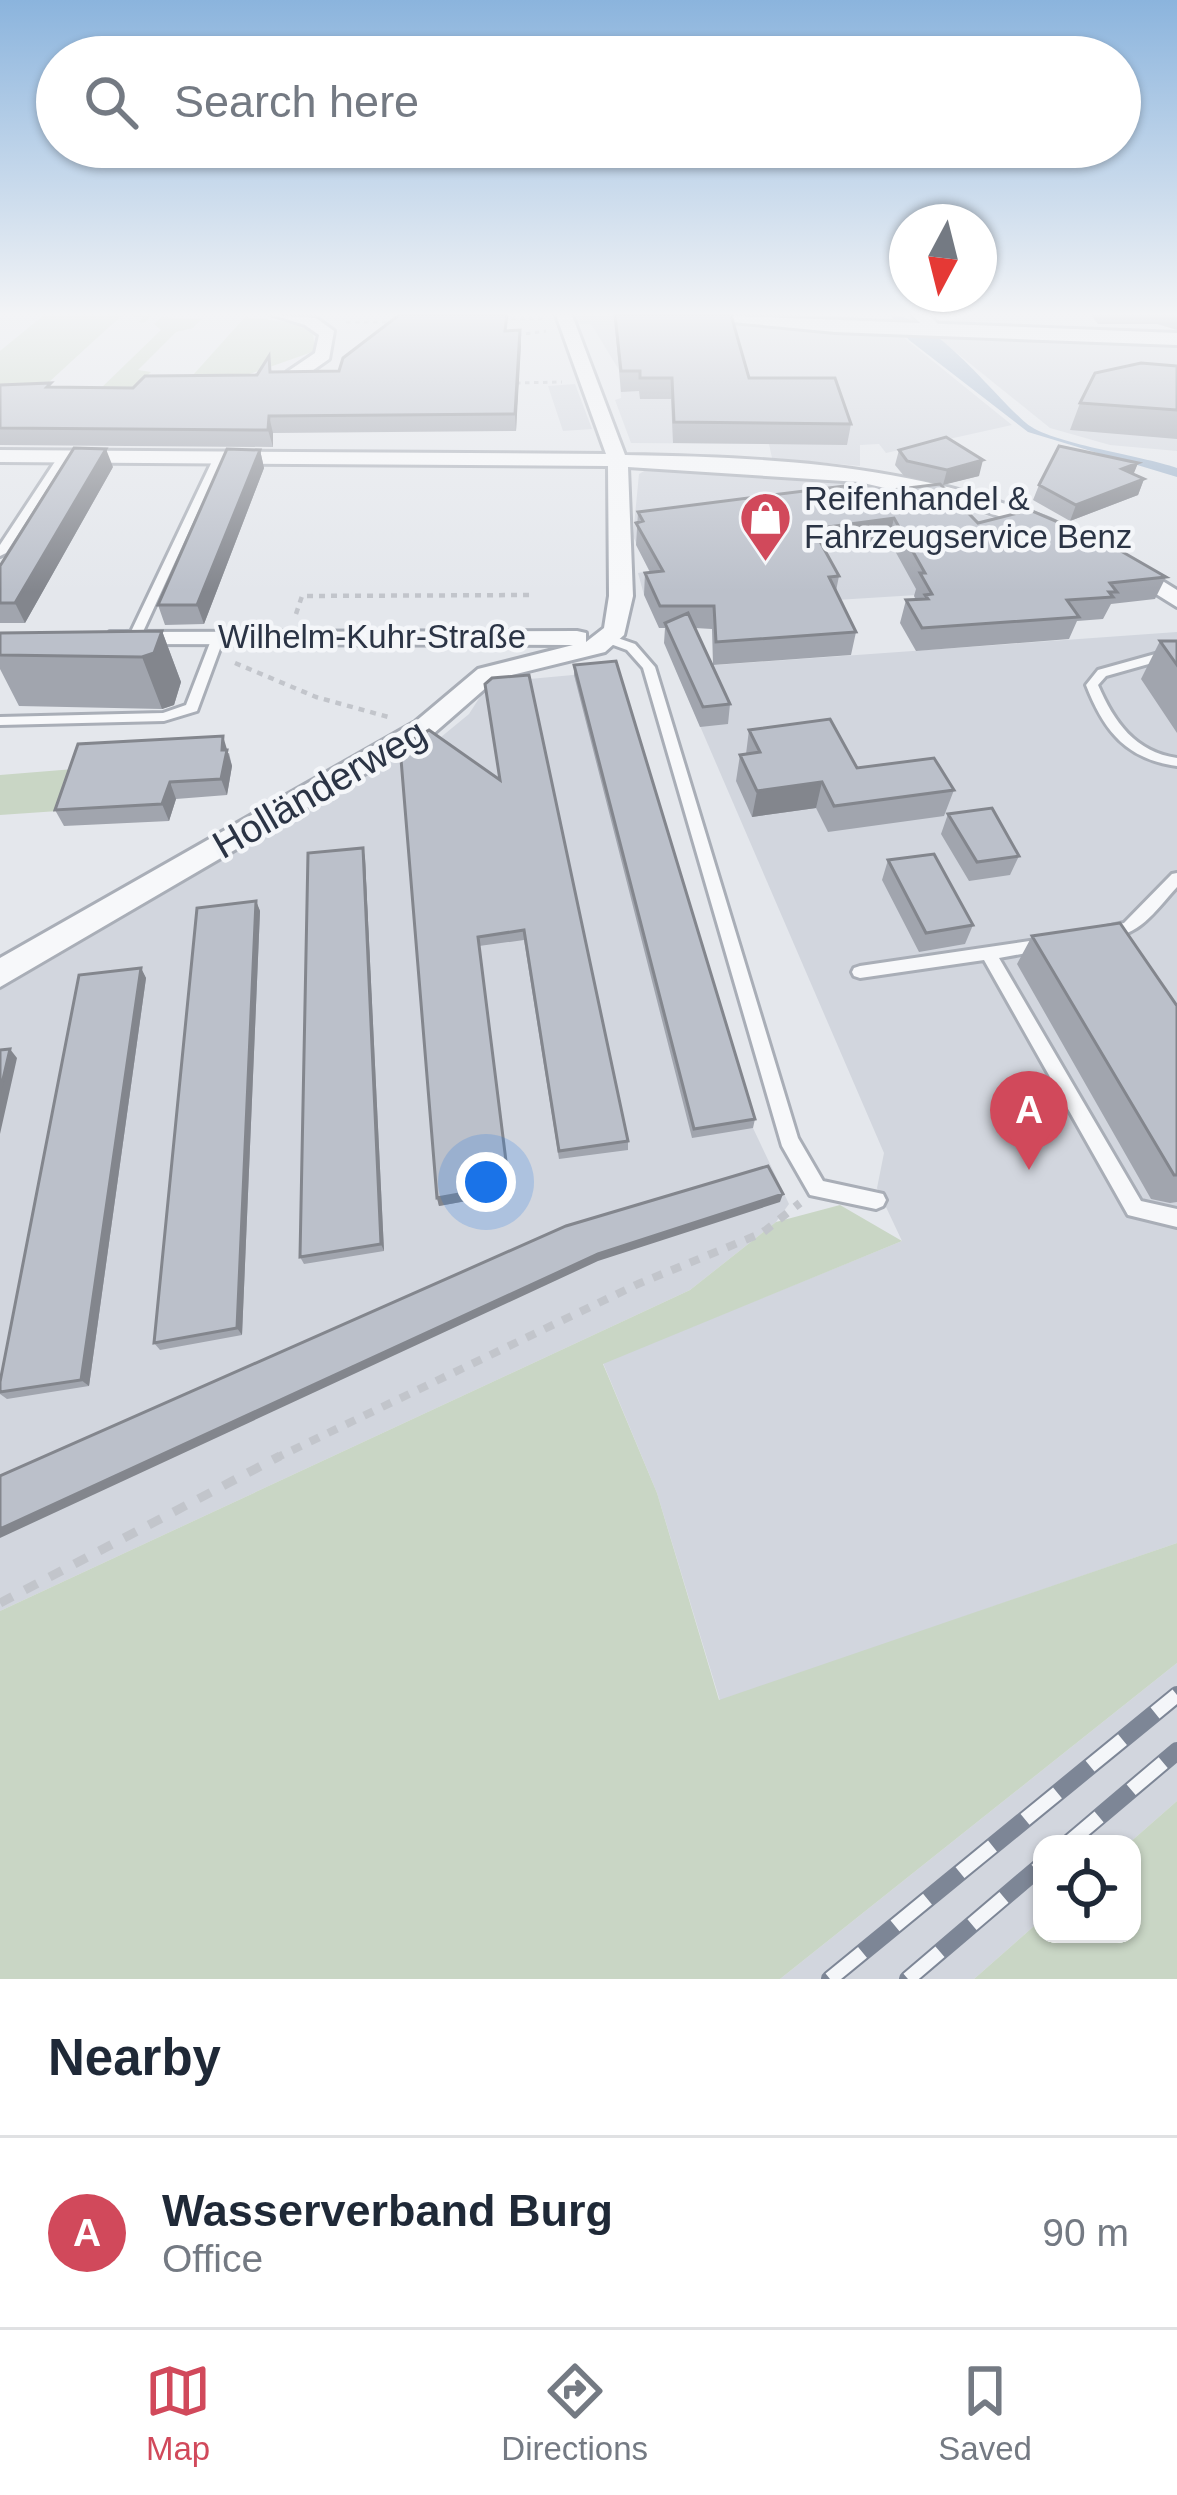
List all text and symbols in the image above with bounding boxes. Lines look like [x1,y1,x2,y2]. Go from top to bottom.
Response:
search box [36,36,1141,168]
icon: search [78,69,144,135]
text: Search here [174,76,419,127]
north arrow [889,204,997,312]
place label: Reifenhandel & Fahrzeugservice Benz [804,480,1132,555]
shop icon: Reifenhandel & Fahrzeugservice Benz [737,489,793,563]
street label: Wilhelm-Kuhr-Straße [218,618,526,655]
street label: Holländerweg [205,710,433,867]
pin: A [990,1071,1068,1170]
your location [456,1152,516,1212]
map controls [1033,1835,1141,1943]
button: locate [1033,1835,1141,1943]
text: Nearby [48,2029,221,2086]
text: Wasserverband Burg [162,2185,613,2236]
text: A [73,2211,101,2254]
text: 90 m [1042,2211,1129,2254]
text: Office [162,2237,263,2280]
tab: Map [145,2358,211,2468]
tab: Directions [501,2358,648,2468]
tab: Saved [938,2358,1032,2468]

